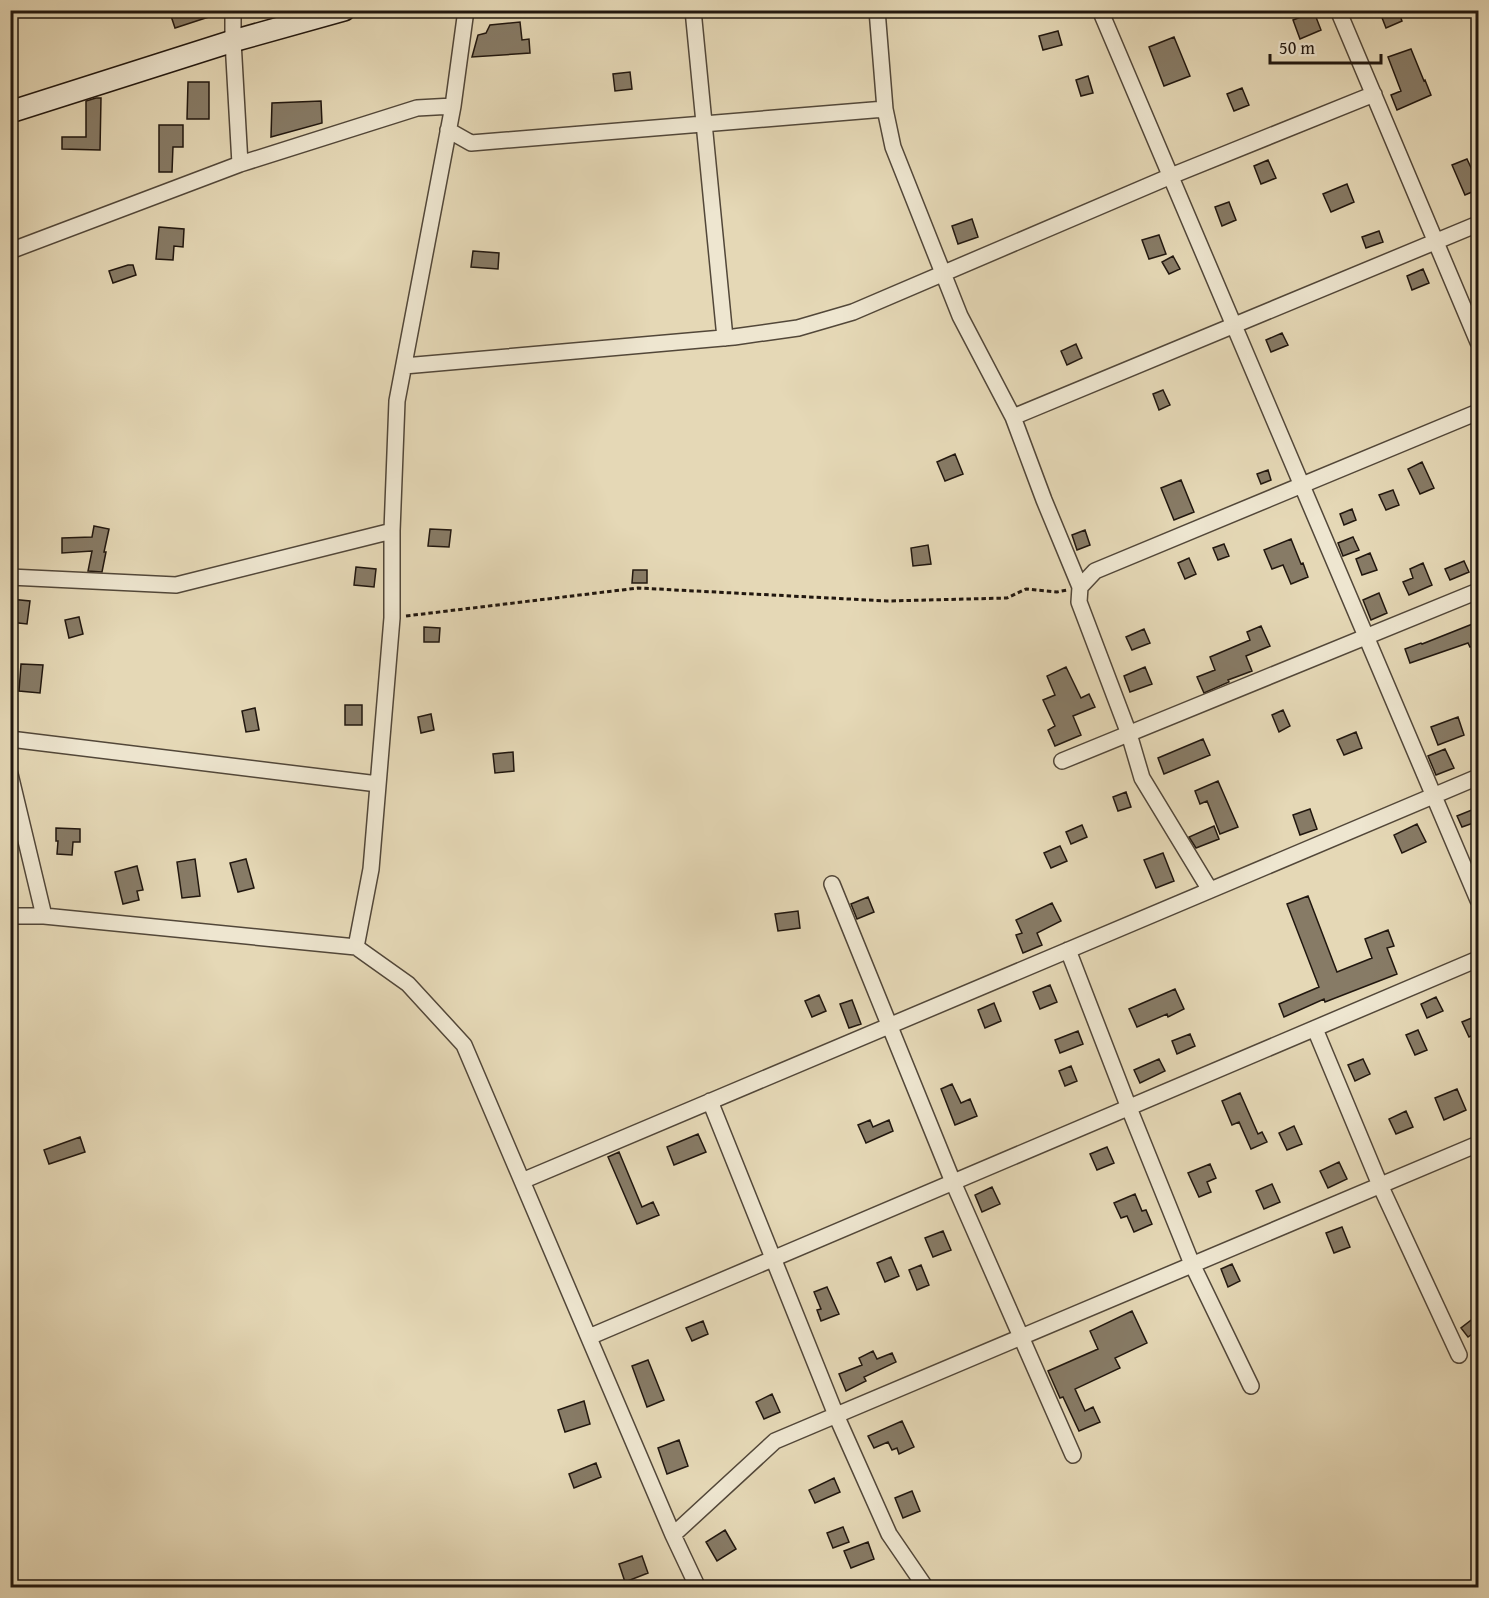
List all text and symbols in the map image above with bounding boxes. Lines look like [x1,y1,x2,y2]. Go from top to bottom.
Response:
scale bar [1270,27,1381,65]
text: 50 m [1279,34,1315,61]

